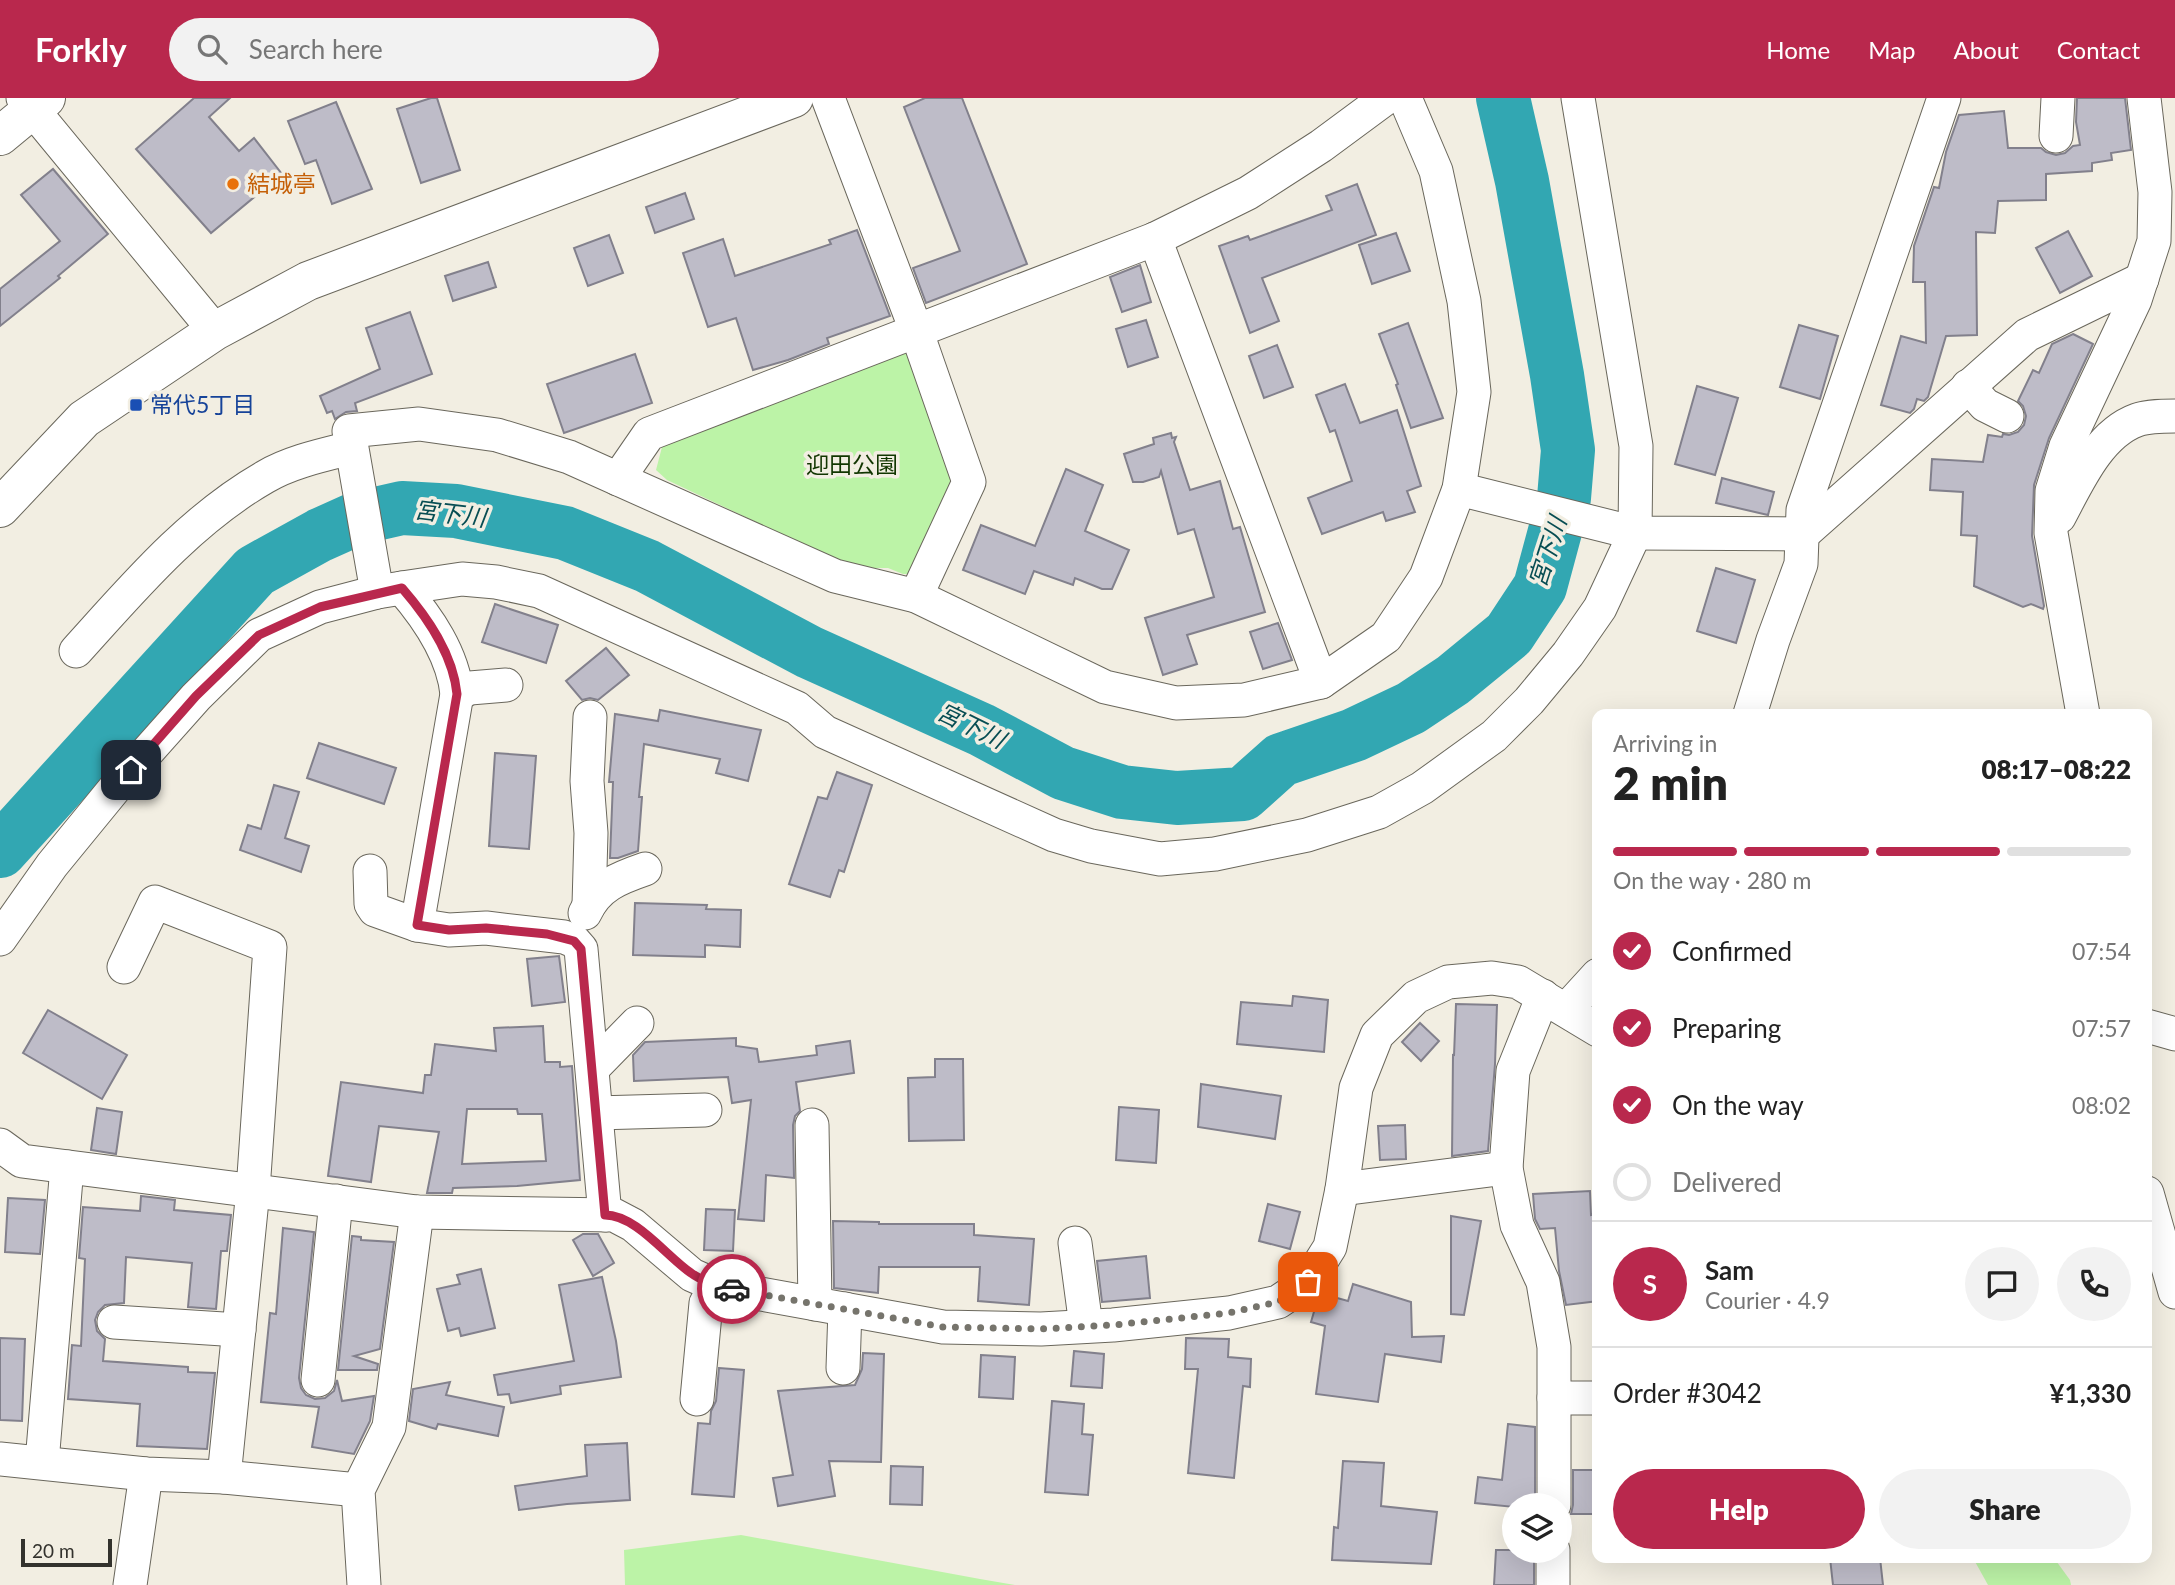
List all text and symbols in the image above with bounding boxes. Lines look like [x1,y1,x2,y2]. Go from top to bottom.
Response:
search box [169,18,659,81]
text: Forkly [35,29,127,69]
icon: search [193,30,231,68]
text: Search here [249,33,383,65]
text: Home [1766,35,1830,64]
text: Map [1868,35,1916,64]
text: About [1954,35,2019,64]
text: Contact [2057,35,2140,64]
place label: 結城亭 [247,169,316,197]
marker: 結城亭 [225,176,241,192]
place label: 常代5丁目 [150,390,255,418]
marker: 常代5丁目 [128,397,144,413]
park label: 迎田公園 [806,450,898,478]
water label: 宮下川 [413,494,491,532]
water label: 宮下川 [1522,510,1572,590]
water label: 宮下川 [933,696,1013,755]
text: Arriving in [1613,729,1717,757]
pin [101,740,161,800]
icon: home [112,751,150,789]
text: 08:17–08:22 [1981,753,2131,785]
text: 2 min [1613,755,1728,810]
text: On the way · 280 m [1613,866,1812,894]
icon: check [1613,932,1651,970]
text: Confirmed [1672,935,1792,967]
text: 07:54 [2072,937,2131,965]
icon: check [1613,1009,1651,1047]
text: Preparing [1672,1012,1781,1044]
text: 07:57 [2072,1014,2131,1042]
icon: check [1613,1086,1651,1124]
text: On the way [1672,1089,1804,1121]
text: 08:02 [2072,1091,2131,1119]
text: Delivered [1672,1166,1782,1198]
button: chat [1965,1247,2039,1321]
button: phone [2057,1247,2131,1321]
pin [1278,1252,1338,1312]
courier [697,1254,767,1324]
text: Sam [1705,1254,1754,1286]
icon: bag [1289,1263,1327,1301]
text: S [1643,1268,1657,1300]
icon: car [713,1270,751,1308]
text: Courier · 4.9 [1705,1286,1830,1314]
text: Order #3042 [1613,1377,1762,1409]
text: ¥1,330 [2050,1377,2131,1409]
button: Help [1613,1469,1865,1549]
button: Share [1879,1469,2131,1549]
map controls [1502,1493,1572,1563]
button: layers [1502,1493,1572,1563]
scale bar [21,1536,112,1568]
text: 20 m [32,1539,75,1562]

